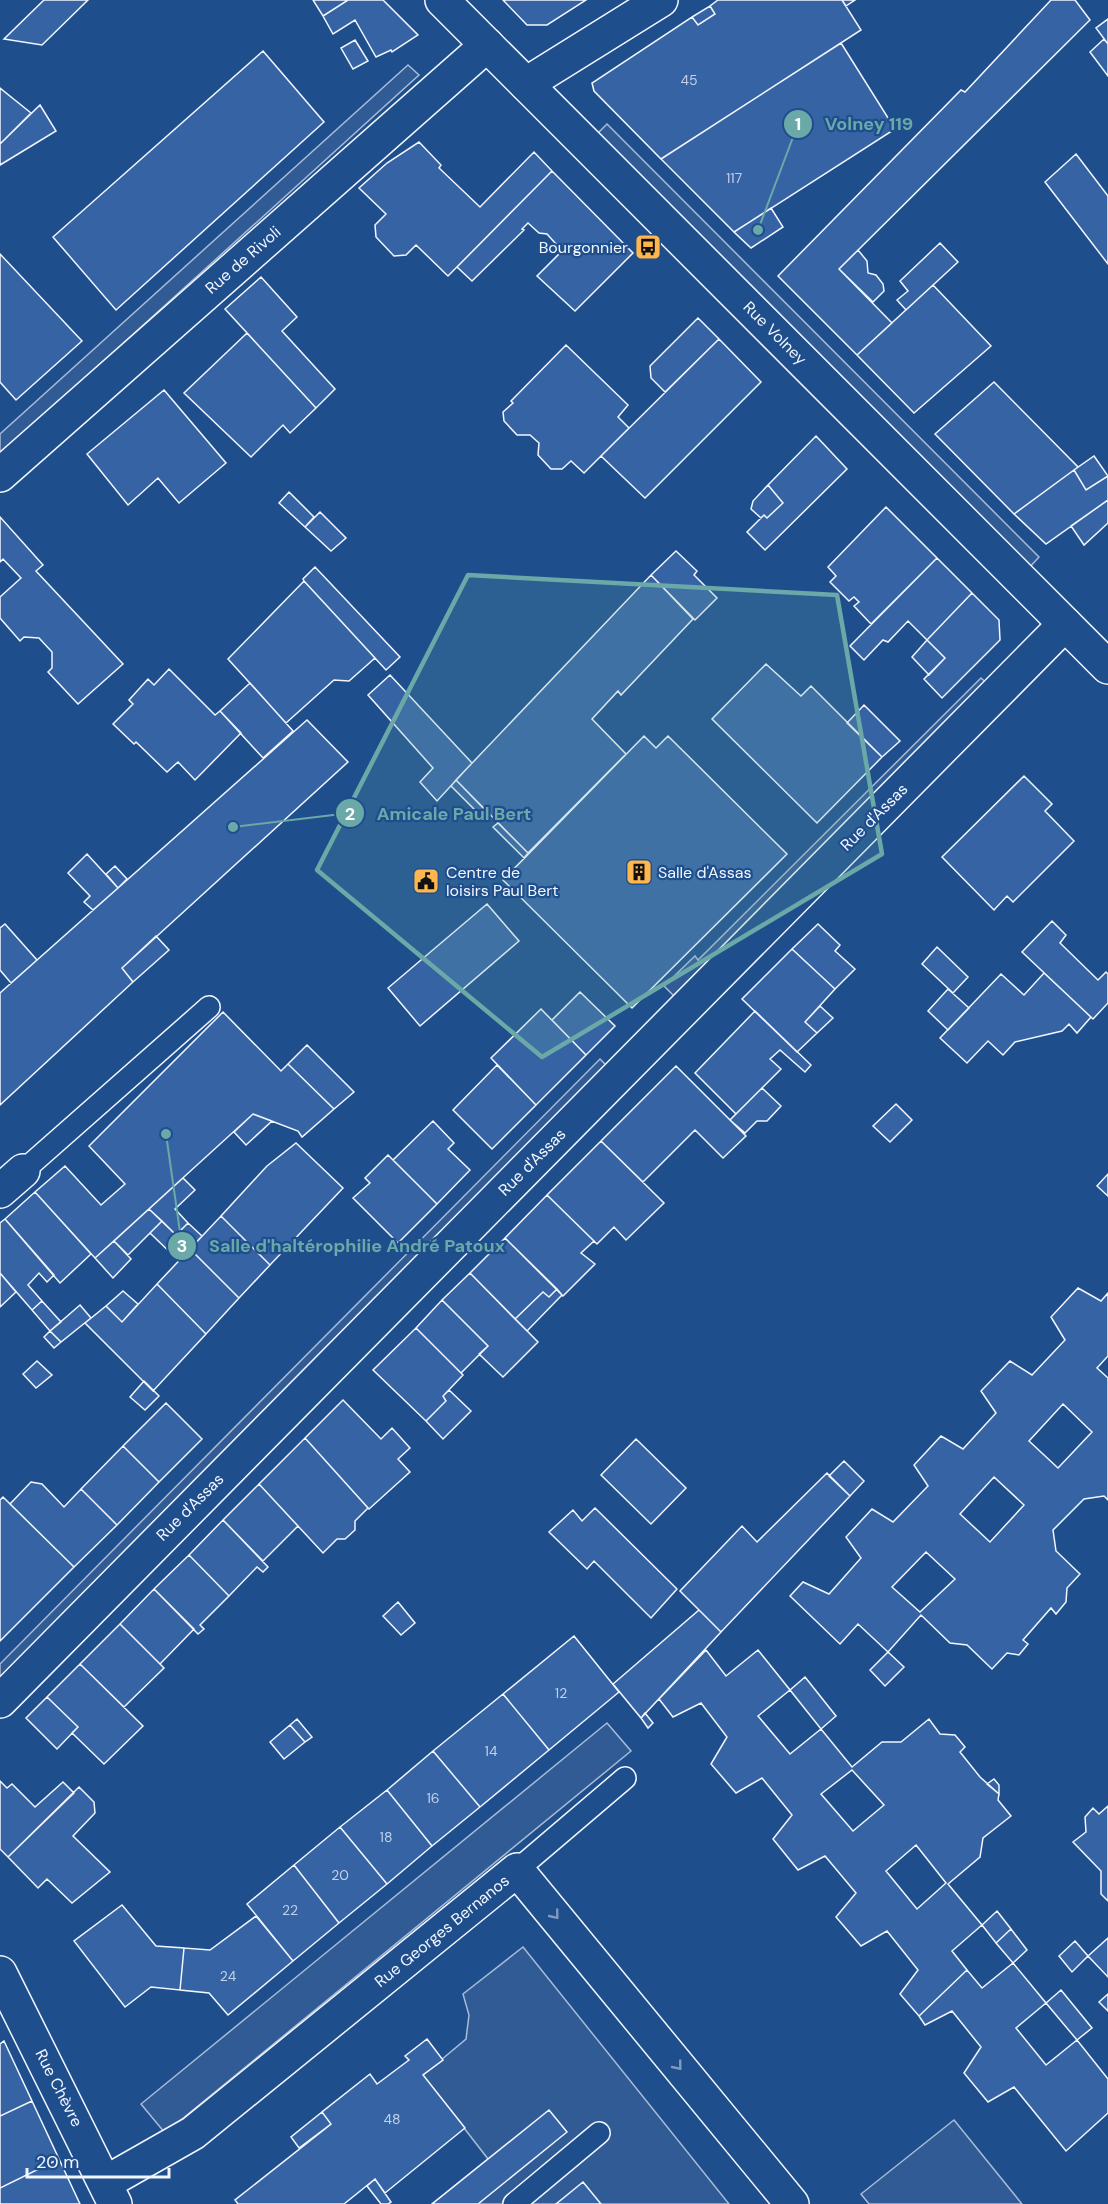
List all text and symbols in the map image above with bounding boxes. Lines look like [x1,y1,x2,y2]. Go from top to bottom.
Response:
house number: 45 [680,71,698,89]
callout: Volney 119 [783,106,925,142]
text: 1 [795,112,801,136]
text: Volney 119 [825,112,913,136]
house number: 117 [726,169,742,187]
street label: Rue de Rivoli [201,221,285,299]
bus stop icon: Bourgonnier [633,232,663,262]
place label: Bourgonnier [539,237,628,258]
street label: Rue Volney [739,297,811,369]
street label: Rue d'Assas [836,779,912,855]
callout: Amicale Paul Bert [335,795,543,831]
text: 2 [345,802,355,826]
text: Amicale Paul Bert [377,802,531,826]
building icon: Salle d'Assas [624,857,654,887]
place label: Centre de loisirs Paul Bert [446,862,559,901]
place label: Salle d'Assas [658,862,752,883]
public building icon: Centre de loisirs Paul Bert [411,866,441,896]
street label: Rue d'Assas [494,1124,570,1200]
callout: Salle d'haltérophilie André Patoux [167,1228,517,1264]
text: 3 [177,1234,187,1258]
text: Salle d'haltérophilie André Patoux [209,1234,505,1258]
street label: Rue d'Assas [152,1469,228,1545]
house number: 12 [555,1684,567,1702]
house number: 14 [485,1742,498,1760]
house number: 16 [426,1789,440,1807]
house number: 18 [380,1828,392,1846]
house number: 20 [331,1866,349,1884]
street label: Rue Georges Bernanos [370,1870,514,1992]
house number: 22 [282,1901,298,1919]
one-way arrow [547,1908,558,1919]
house number: 24 [220,1967,237,1985]
street label: Rue Chèvre [30,2046,88,2130]
one-way arrow [671,2059,682,2070]
house number: 48 [383,2110,401,2128]
scale bar [27,2141,170,2179]
text: 20 m [36,2150,79,2174]

